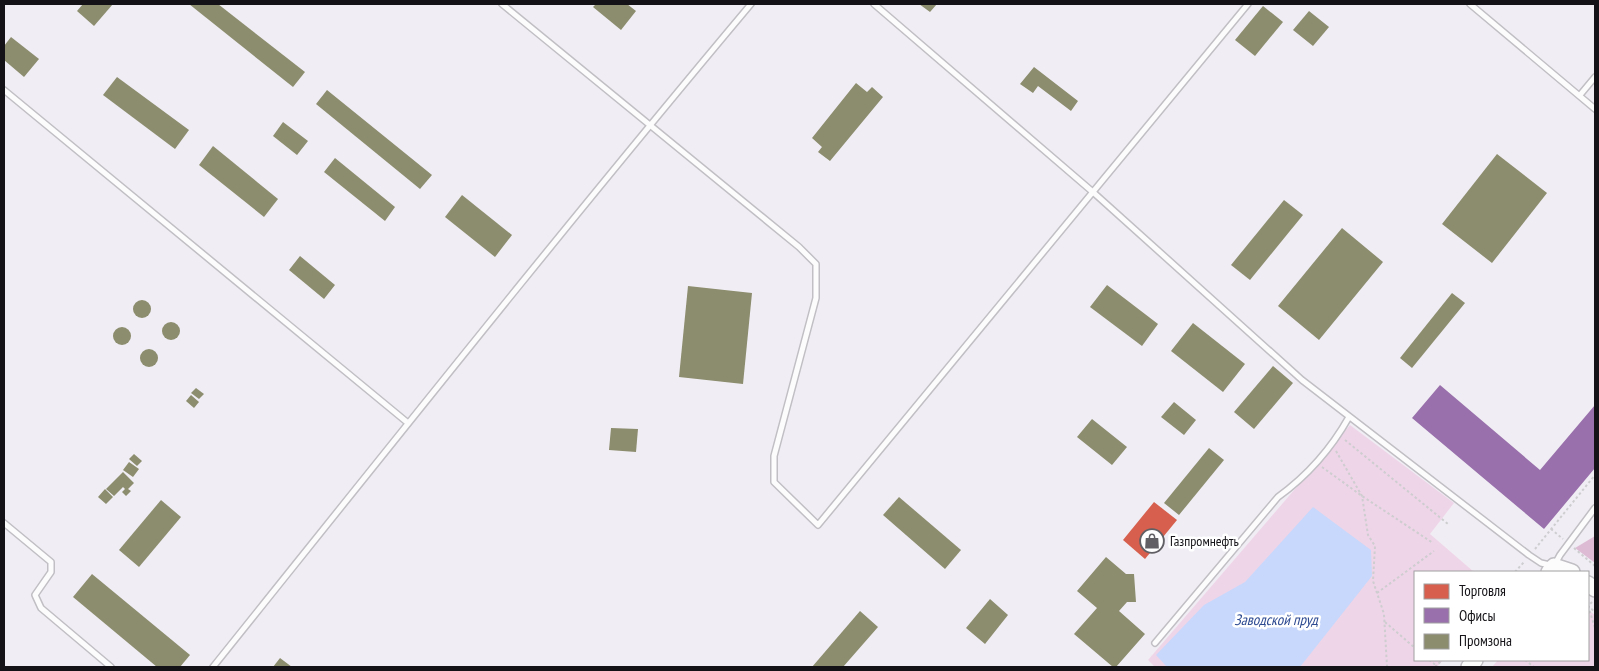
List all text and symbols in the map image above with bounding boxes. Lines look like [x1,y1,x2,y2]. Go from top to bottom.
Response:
shop icon: Газпромнефть [1139,528,1165,554]
place label: Газпромнефть [1170,532,1239,550]
legend [1414,571,1589,661]
text: Торговля [1459,581,1506,600]
text: Офисы [1459,606,1495,625]
water label: Заводской пруд [1234,610,1319,629]
text: Промзона [1459,631,1512,650]

